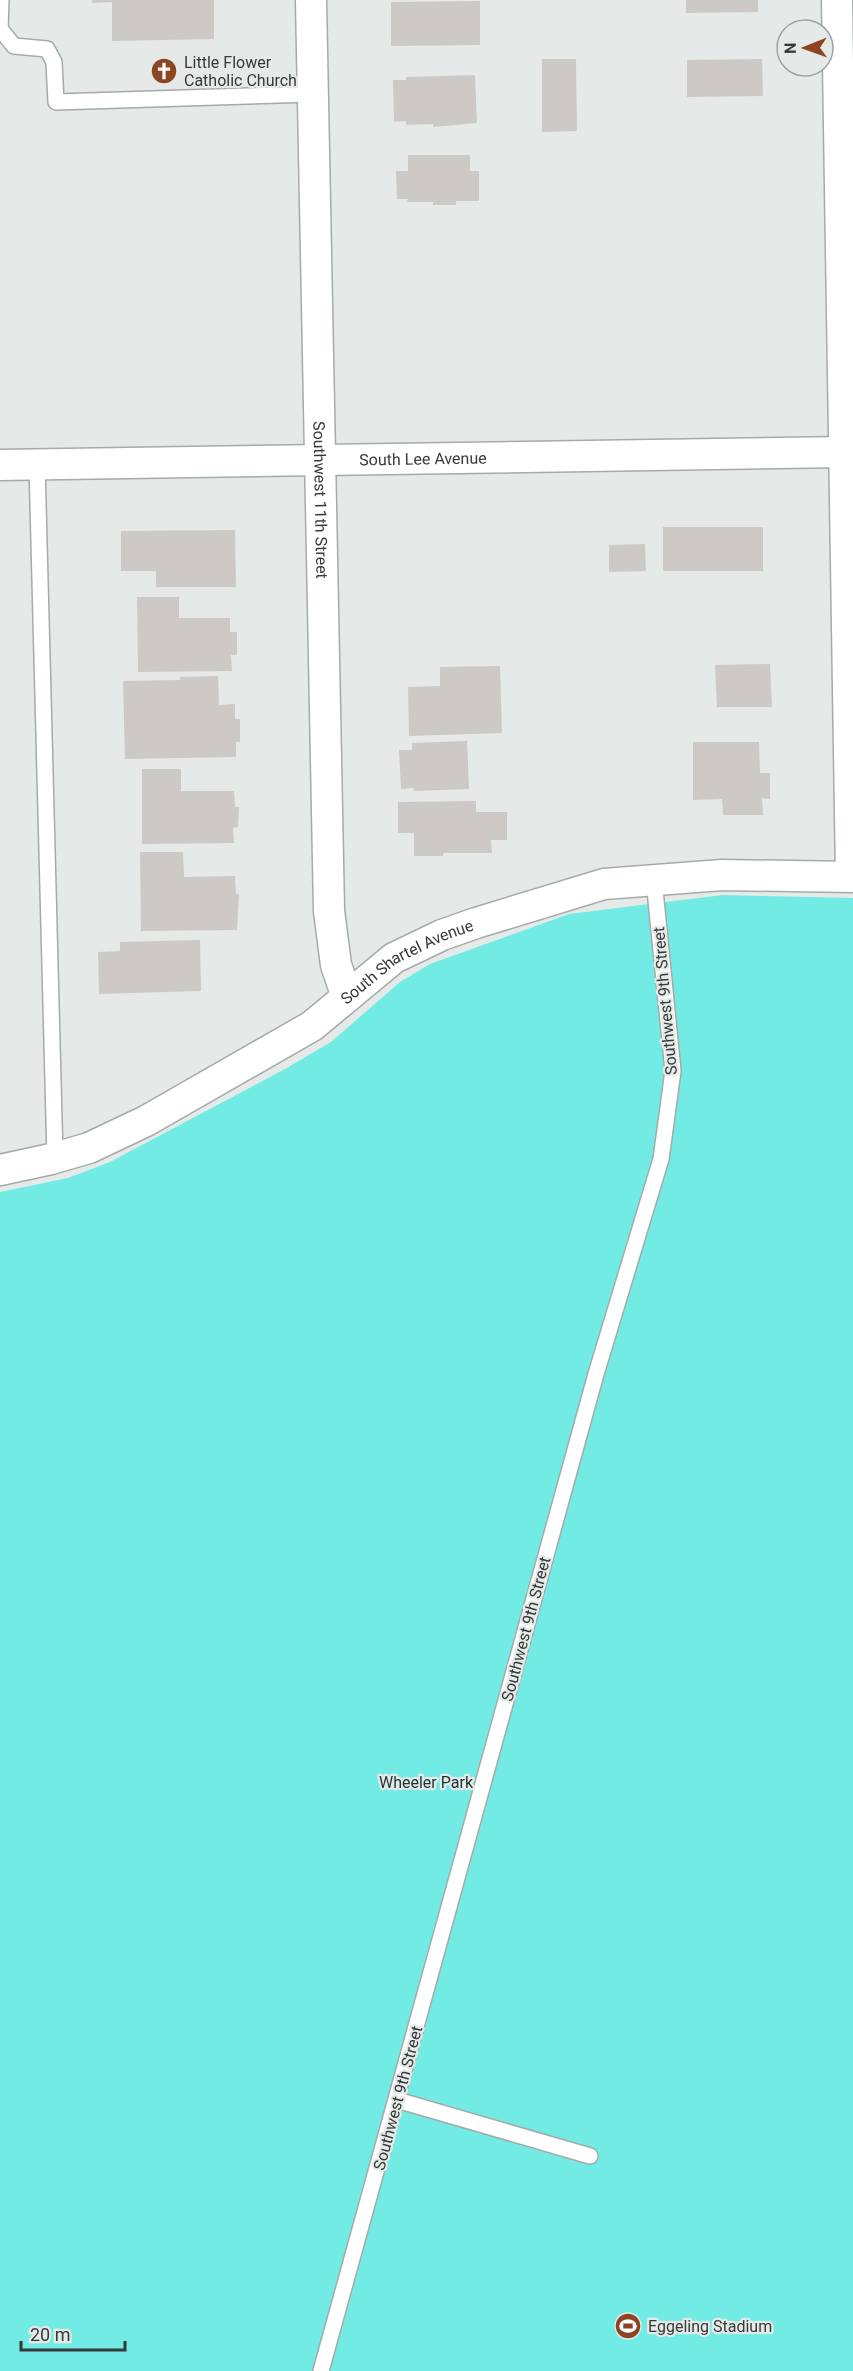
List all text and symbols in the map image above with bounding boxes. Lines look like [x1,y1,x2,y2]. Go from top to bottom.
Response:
north arrow [775,18,835,78]
text: N [781,42,800,54]
place label: Little Flower Catholic Church [184,53,297,90]
church icon: Little Flower Catholic Church [149,56,179,86]
street label: Southwest 11th Street [310,421,332,579]
street label: South Lee Avenue [359,448,487,469]
street label: South Shartel Avenue [337,915,476,1008]
street label: Southwest 9th Street [649,926,681,1076]
street label: Southwest 9th Street [498,1555,554,1703]
park label: Wheeler Park [379,1773,474,1792]
street label: Southwest 9th Street [370,2024,426,2172]
sports icon: Eggeling Stadium [613,2311,643,2341]
scale bar [21,2314,124,2352]
place label: Eggeling Stadium [648,2317,772,2336]
text: 20 m [30,2324,70,2345]

